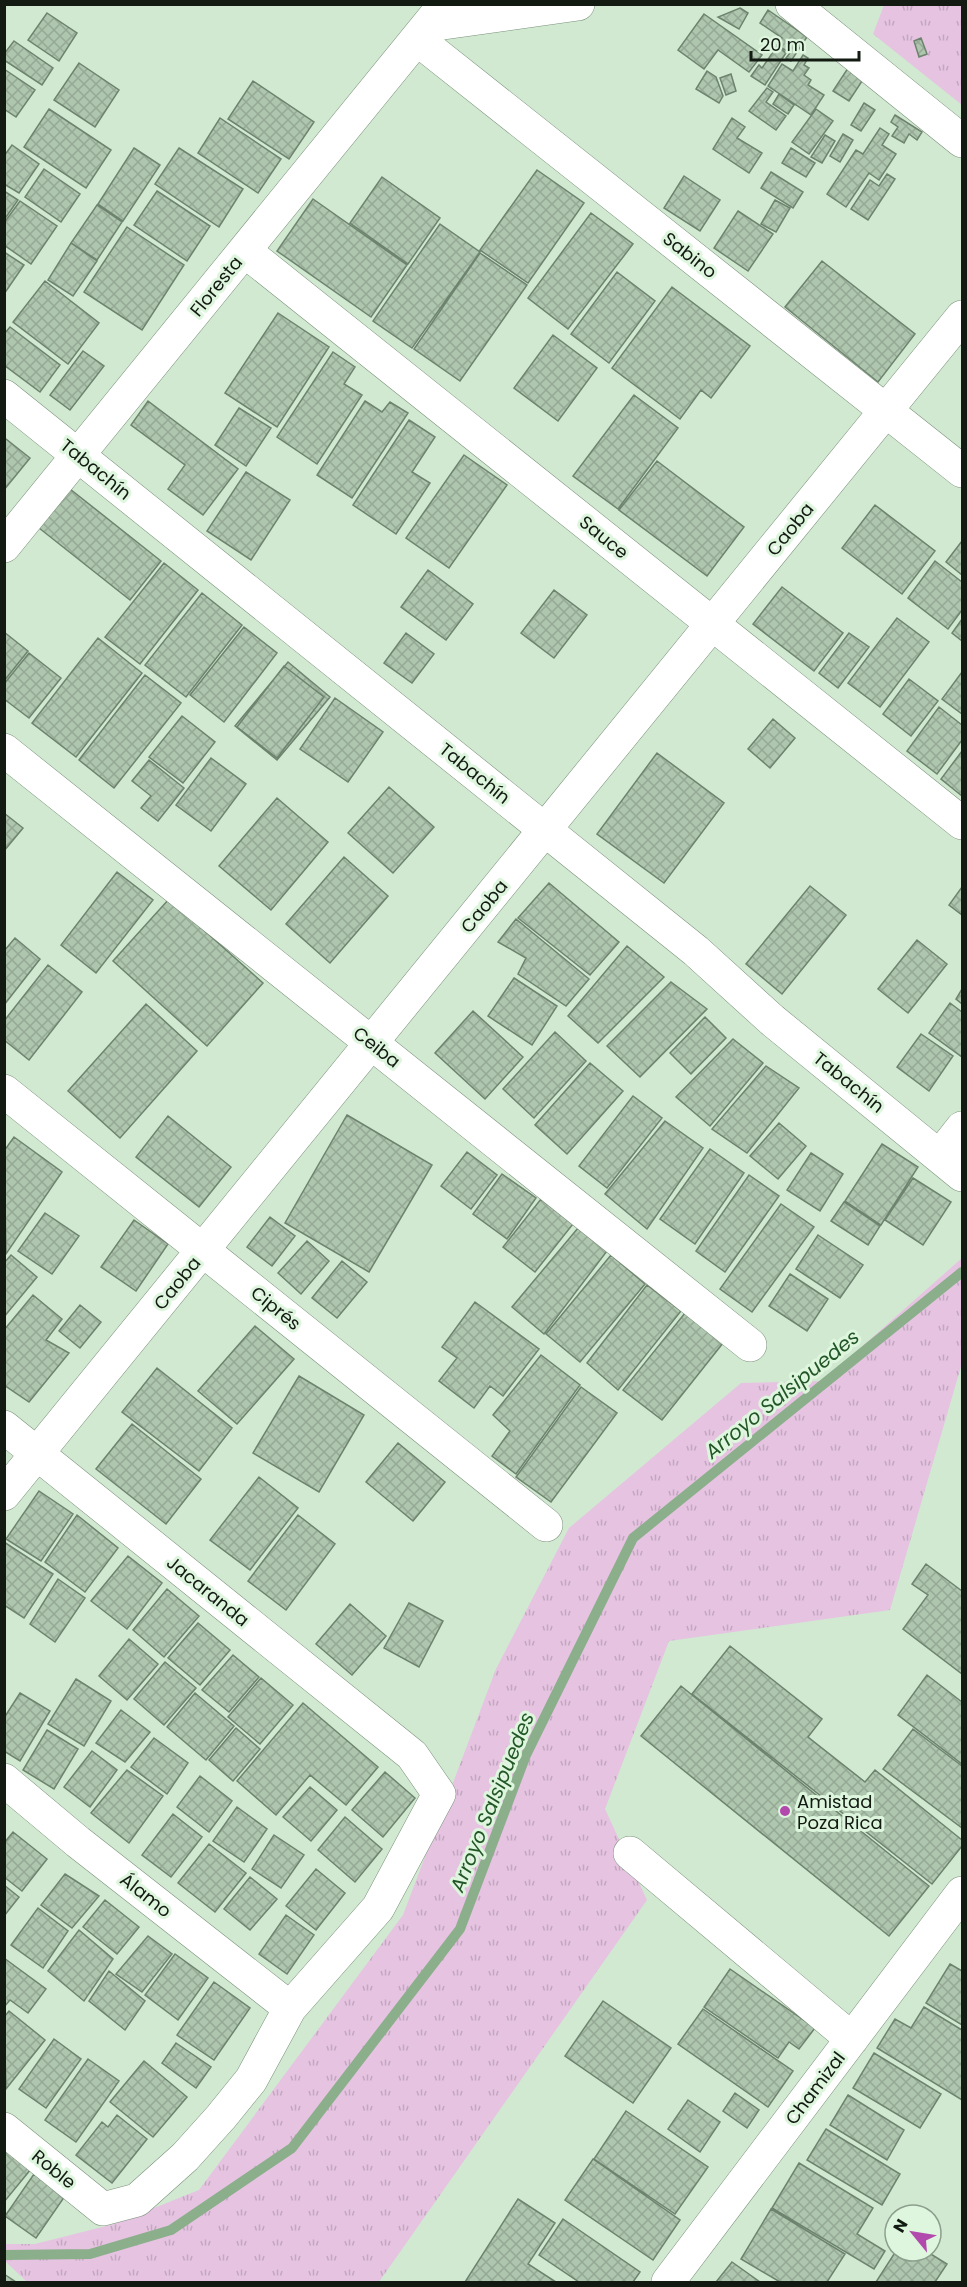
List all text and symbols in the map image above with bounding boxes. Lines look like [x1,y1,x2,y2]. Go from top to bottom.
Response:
scale bar [751,24,859,62]
text: 20 m [760,32,805,57]
street label: Sabino [658,226,722,284]
street label: Floresta [184,251,248,321]
street label: Tabachín [55,433,137,505]
street label: Caoba [761,497,819,561]
street label: Sauce [574,510,634,564]
street label: Tabachín [434,737,516,809]
street label: Caoba [455,874,513,938]
street label: Ceiba [348,1021,406,1073]
street label: Tabachín [808,1046,890,1118]
street label: Caoba [148,1251,206,1315]
street label: Ciprés [246,1280,306,1336]
water label: Arroyo Salsipuedes [698,1323,865,1466]
street label: Jacaranda [161,1550,255,1632]
water label: Arroyo Salsipuedes [443,1708,541,1897]
place label: Amistad Poza Rica [797,1789,883,1835]
marker: Amistad Poza Rica [778,1804,792,1818]
street label: Álamo [115,1867,177,1923]
street label: Chamizal [779,2046,851,2130]
street label: Roble [27,2143,81,2195]
north arrow [883,2203,943,2263]
text: N [887,2215,913,2237]

